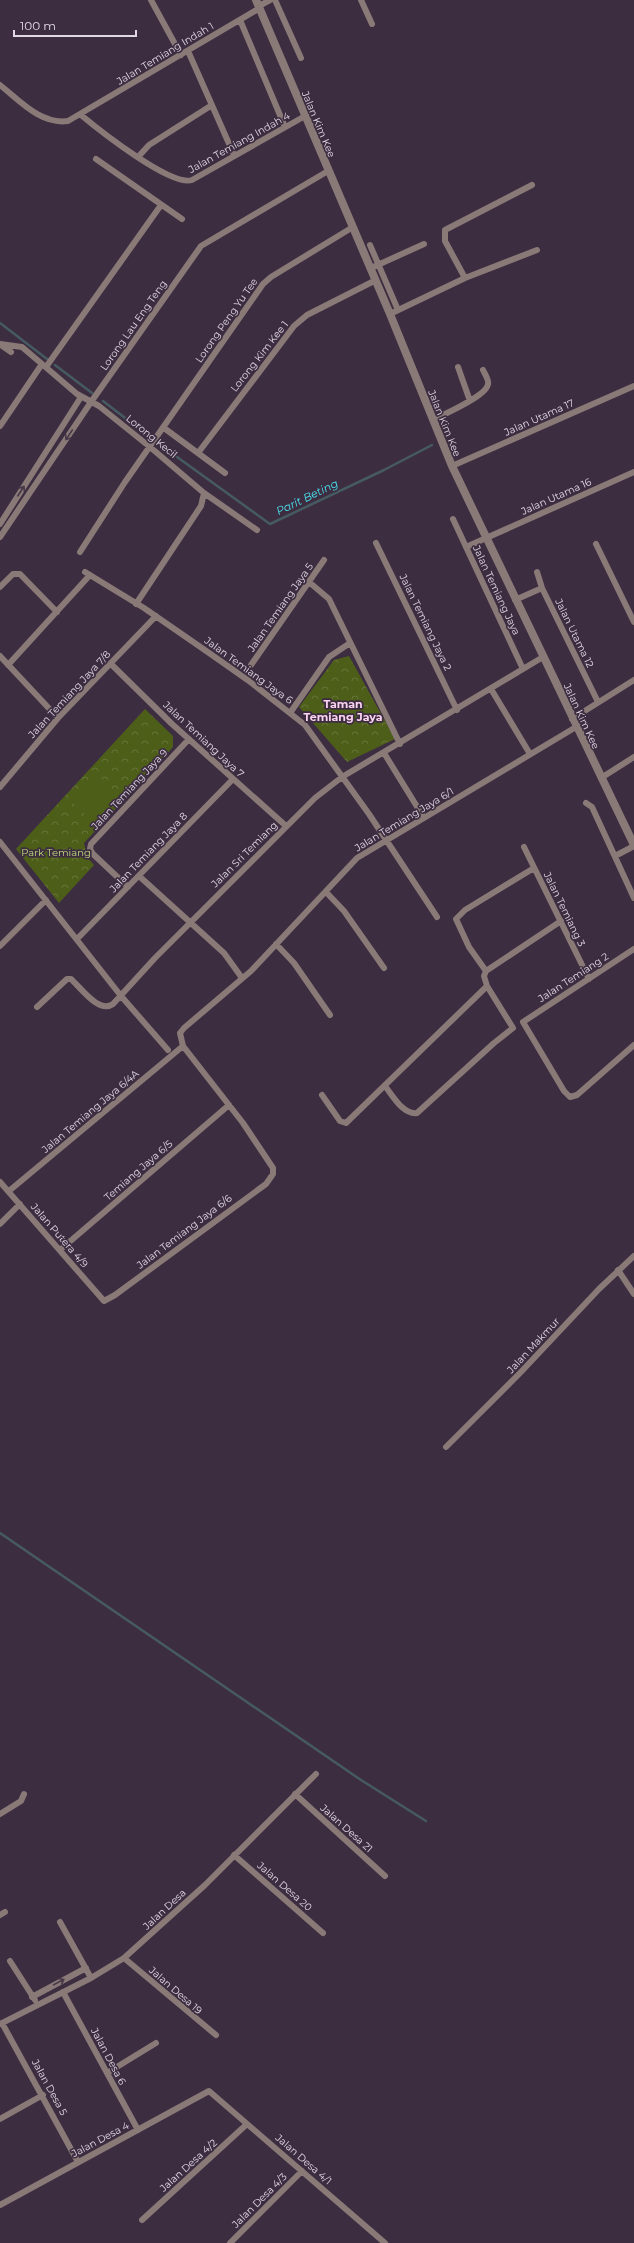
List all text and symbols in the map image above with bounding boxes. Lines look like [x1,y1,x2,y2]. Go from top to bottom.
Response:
scale bar [14,12,136,38]
text: 100 m [20,18,56,33]
street label: Jalan Temiang Indah 1 [113,19,216,88]
street label: Jalan Kim Kee [298,88,338,159]
street label: Jalan Temiang Indah 4 [185,109,293,176]
street label: Lorong Peng Yu Tee [192,275,261,365]
street label: Lorong Lau Eng Teng [97,278,170,373]
street label: Lorong Kim Kee 1 [228,318,291,394]
street label: Jalan Kim Kee [425,387,464,458]
street label: Jalan Utama 17 [501,396,576,439]
street label: Lorong Kecil [123,412,180,461]
one-way arrow [65,429,73,440]
street label: Jalan Utama 16 [518,475,593,518]
water label: Parit Beting [274,476,341,518]
one-way arrow [17,486,25,497]
street label: Jalan Temiang Jaya [470,542,523,637]
street label: Jalan Temiang Jaya 5 [244,560,316,655]
street label: Jalan Temiang Jaya 2 [396,571,455,673]
street label: Jalan Utama 12 [552,596,597,670]
street label: Jalan Temiang Jaya 6 [201,633,295,707]
street label: Jalan Temiang Jaya 7/8 [25,648,113,742]
street label: Jalan Kim Kee [560,680,602,751]
district label: Taman Temiang Jaya [304,697,383,724]
street label: Jalan Temiang Jaya 7 [160,698,247,780]
street label: Jalan Temiang Jaya 9 [88,746,170,833]
street label: Jalan Temiang Jaya 6/1 [351,785,456,855]
street label: Jalan Temiang Jaya 8 [106,810,190,896]
street label: Jalan Sri Temiang [208,819,280,891]
park label: Park Temiang [21,846,91,859]
street label: Jalan Temiang 3 [540,869,588,949]
street label: Jalan Temiang 2 [535,950,611,1006]
street label: Jalan Temiang Jaya 6/4A [38,1066,142,1156]
street label: Temiang Jaya 6/5 [101,1137,175,1204]
street label: Jalan Temiang Jaya 6/6 [133,1191,234,1272]
street label: Jalan Putera 4/9 [27,1200,91,1270]
street label: Jalan Makmur [504,1315,563,1377]
street label: Jalan Desa 21 [317,1801,375,1855]
street label: Jalan Desa 20 [254,1858,315,1914]
street label: Jalan Desa [139,1886,189,1933]
street label: Jalan Desa 19 [146,1963,205,2017]
one-way arrow [53,1978,65,1986]
street label: Jalan Desa 6 [88,2025,129,2087]
street label: Jalan Desa 5 [28,2056,70,2118]
street label: Jalan Desa 4 [68,2119,132,2160]
street label: Jalan Desa 4/1 [272,2131,335,2187]
street label: Jalan Desa 4/2 [156,2136,220,2195]
street label: Jalan Desa 4/3 [228,2170,290,2231]

